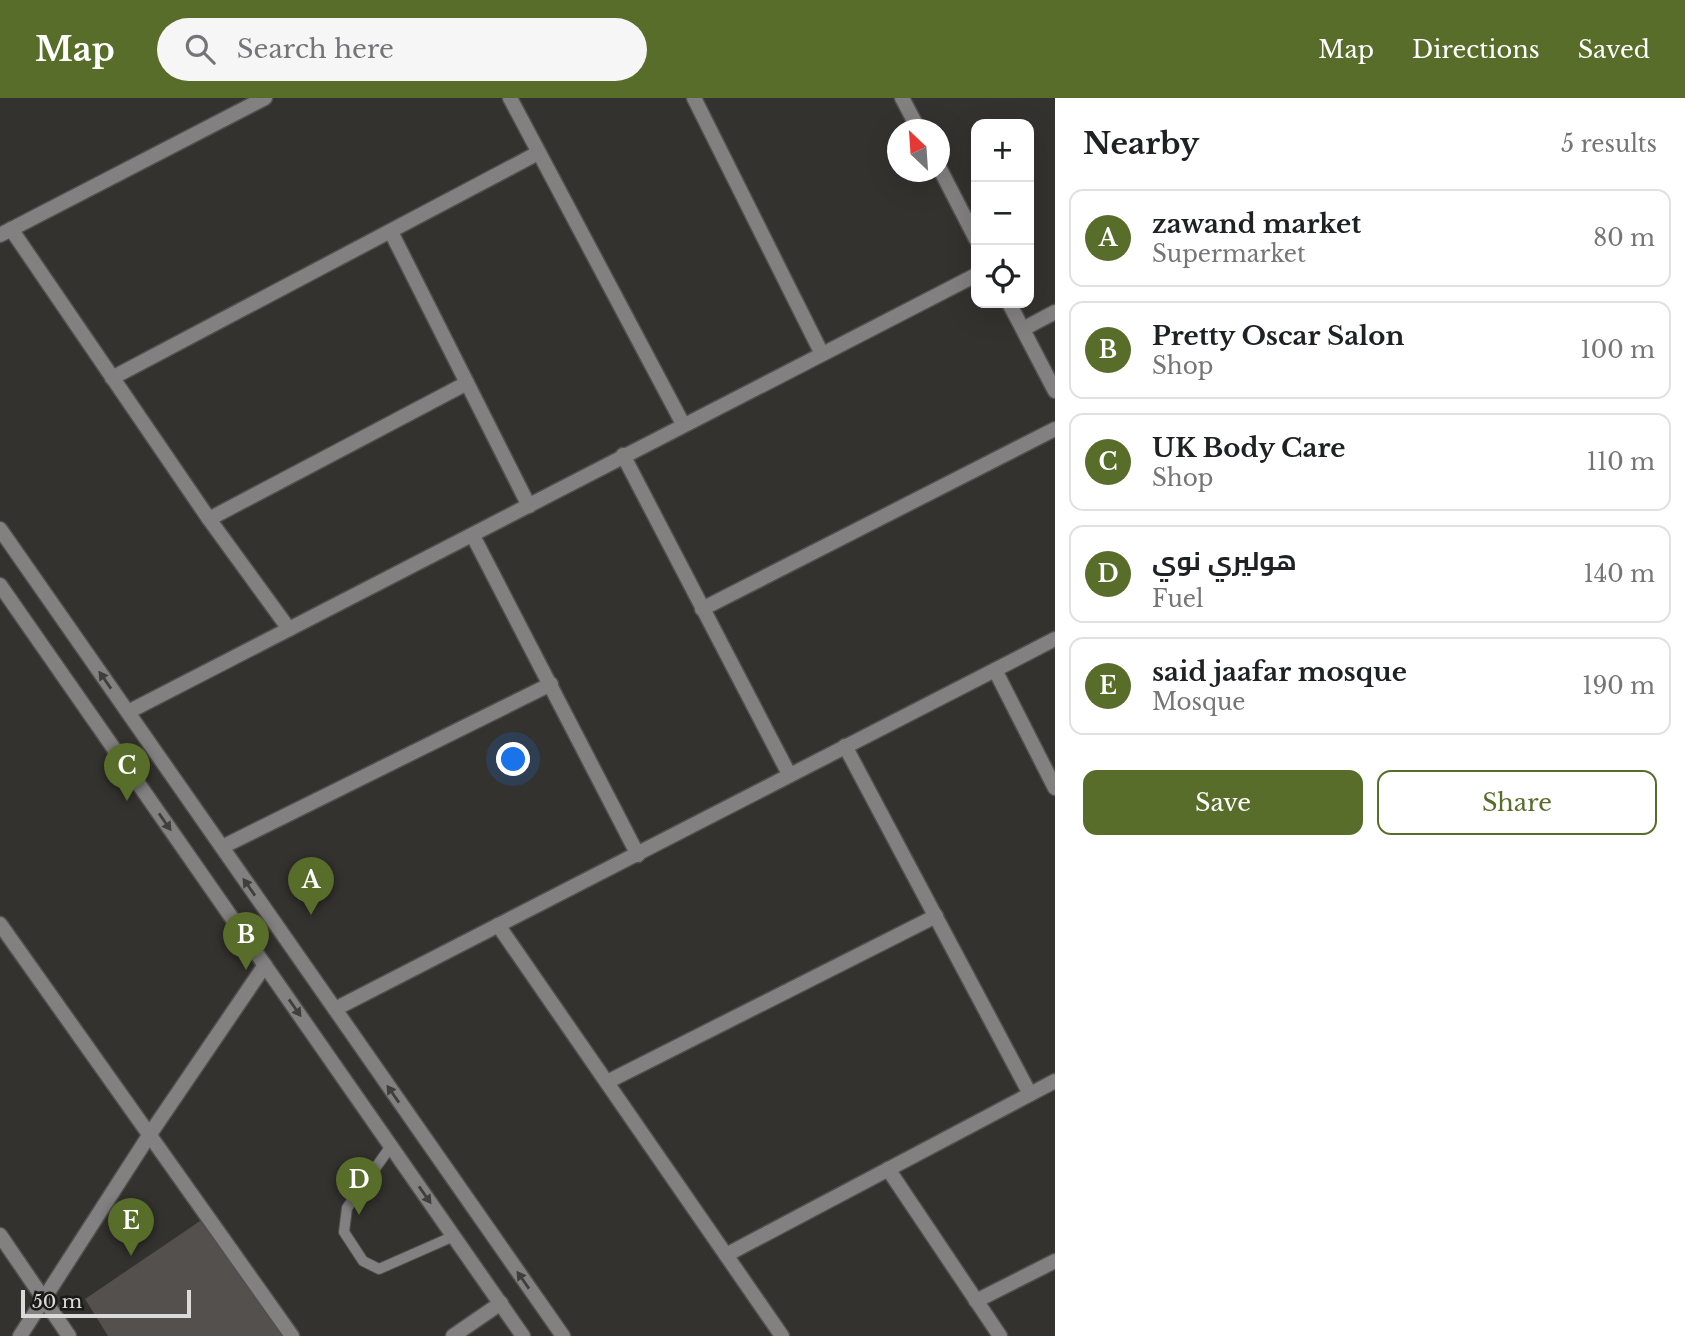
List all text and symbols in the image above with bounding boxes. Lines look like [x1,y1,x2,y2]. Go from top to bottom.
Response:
search box [157,18,647,81]
text: Map [35,29,115,70]
icon: search [181,30,219,68]
text: Search here [237,33,394,65]
text: Map [1318,35,1374,64]
text: Directions [1412,35,1540,64]
text: Saved [1578,35,1650,64]
north arrow [887,119,950,182]
map controls [971,119,1034,308]
button: + [971,119,1034,182]
text: Nearby [1083,125,1199,162]
text: 5 results [1561,130,1657,158]
button: − [971,182,1034,245]
text: zawand market [1152,208,1361,240]
text: A [1099,224,1117,252]
text: 80 m [1593,224,1655,252]
text: Supermarket [1152,240,1306,268]
button: locate [971,245,1034,308]
text: Pretty Oscar Salon [1152,320,1404,352]
text: B [1099,336,1117,364]
text: 100 m [1581,336,1655,364]
text: Shop [1152,352,1213,380]
text: UK Body Care [1152,432,1345,464]
text: C [1099,448,1117,476]
text: 110 m [1587,448,1655,476]
text: Shop [1152,464,1213,492]
text: هوليري نوي [1152,545,1297,577]
text: D [1097,560,1119,588]
text: 140 m [1584,560,1655,588]
text: Fuel [1152,585,1203,613]
text: said jaafar mosque [1152,656,1407,688]
one-way arrow [98,671,112,689]
text: E [1099,672,1117,700]
text: 190 m [1582,672,1655,700]
text: Mosque [1152,688,1246,716]
your location [496,742,530,776]
pin: C [104,743,150,801]
button: Save [1083,770,1363,835]
button: Share [1377,770,1657,835]
one-way arrow [158,813,172,831]
pin: A [288,857,334,915]
one-way arrow [242,878,256,896]
pin: B [223,912,269,970]
one-way arrow [288,999,301,1018]
one-way arrow [386,1085,400,1103]
pin: D [336,1157,382,1215]
one-way arrow [418,1186,432,1204]
pin: E [108,1198,154,1256]
one-way arrow [516,1271,530,1289]
scale bar [21,1287,191,1319]
text: 50 m [32,1290,82,1313]

